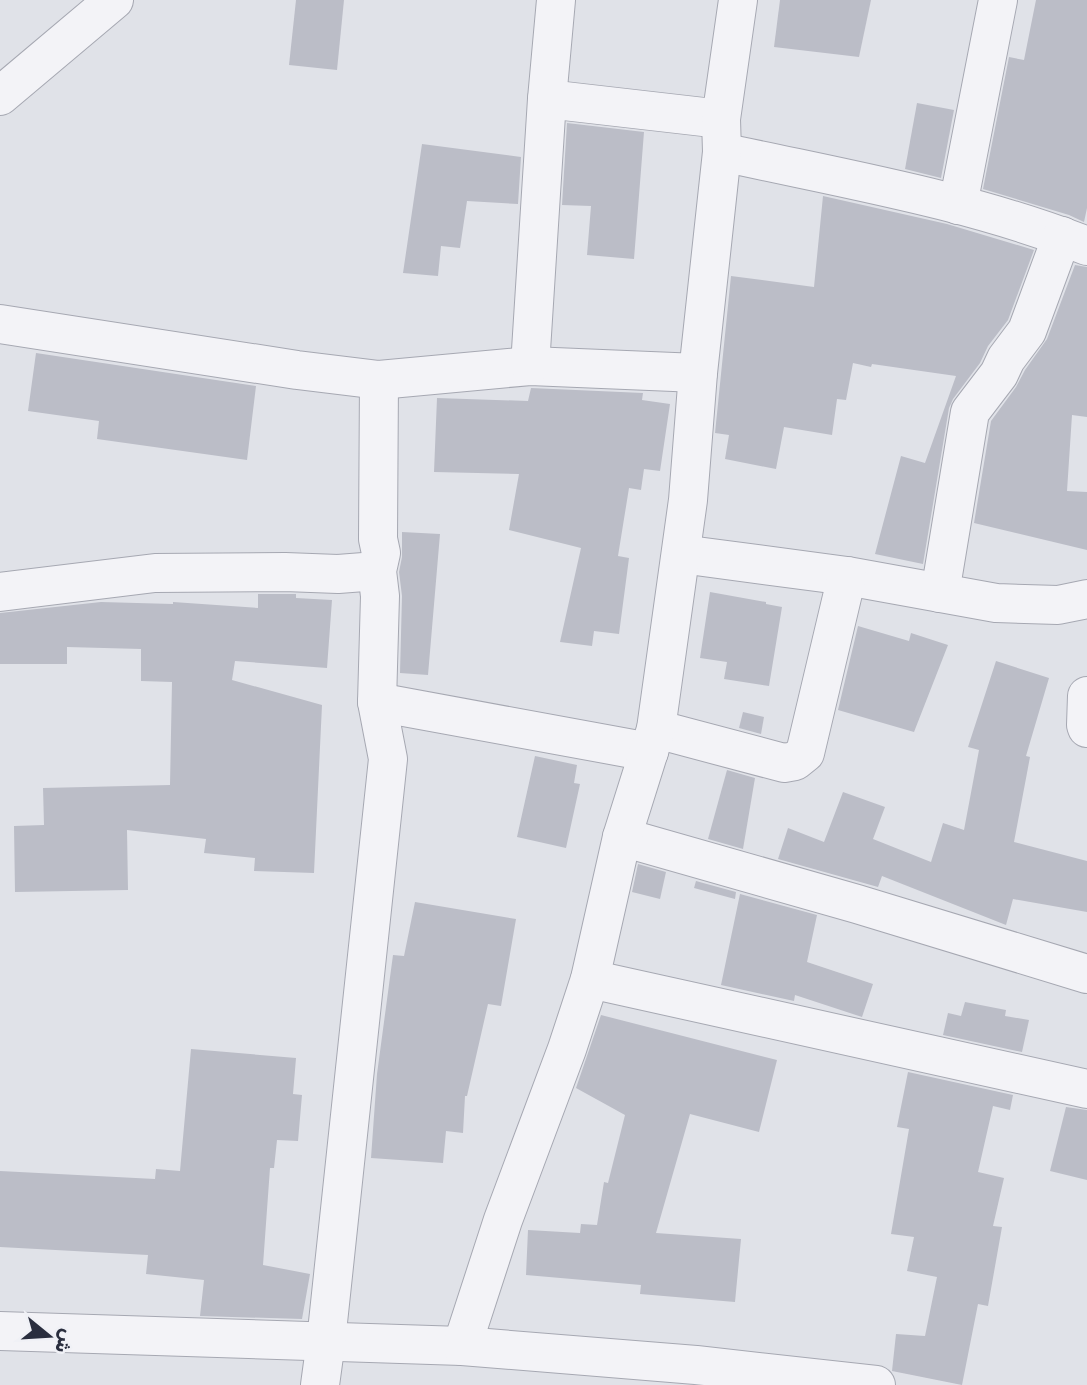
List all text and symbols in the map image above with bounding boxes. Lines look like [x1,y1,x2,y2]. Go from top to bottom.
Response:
north arrow [14,1301,84,1371]
text: ش [50,1326,79,1356]

